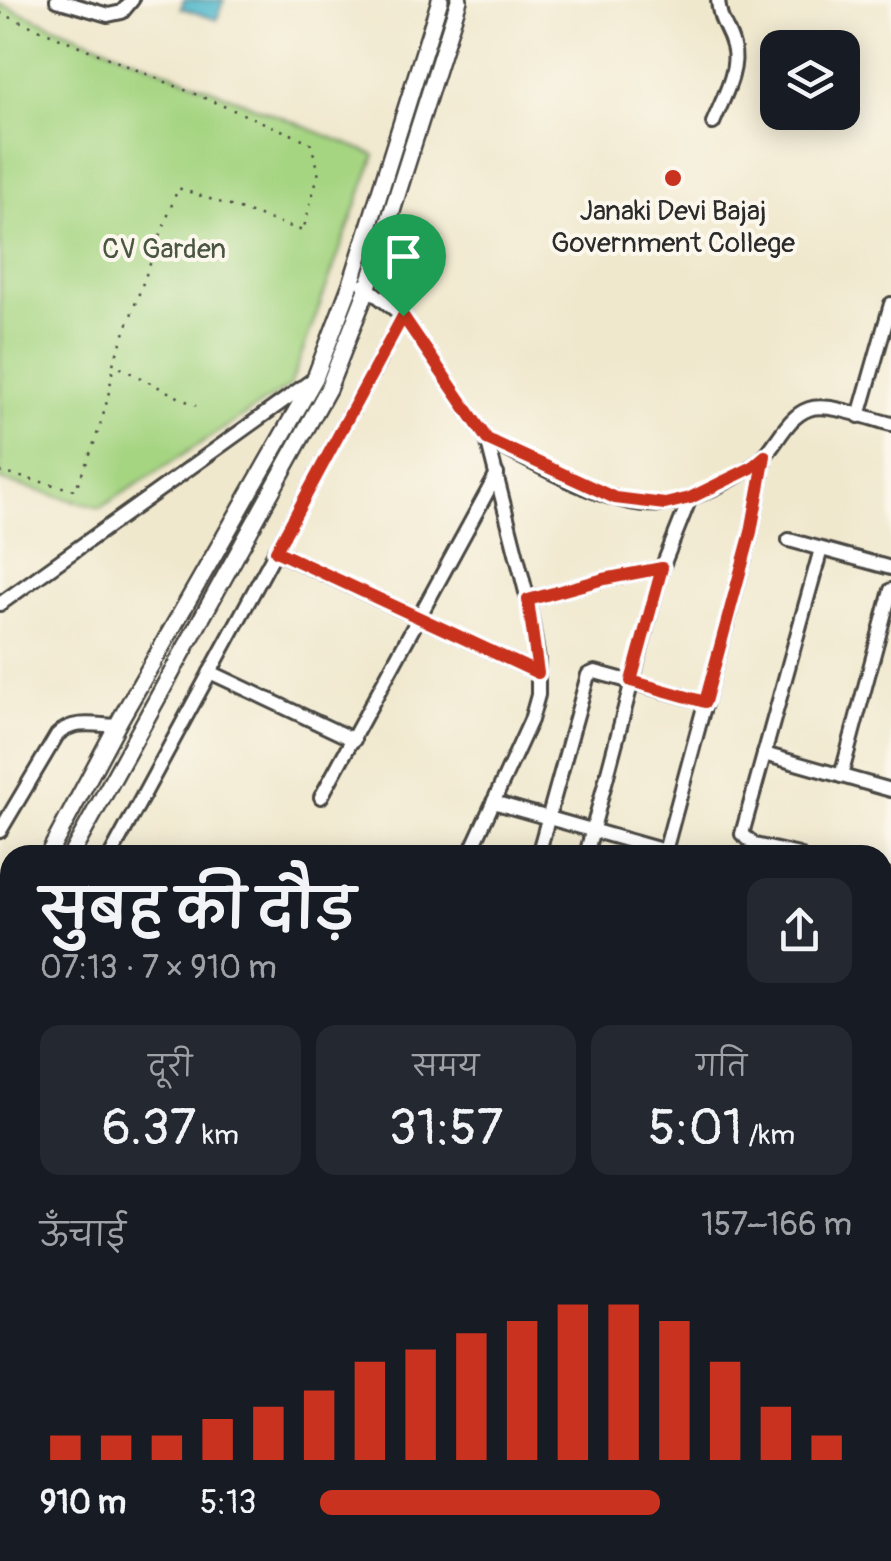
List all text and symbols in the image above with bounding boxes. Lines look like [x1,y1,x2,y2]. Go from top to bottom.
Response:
map controls [760,30,860,130]
button: layers [760,30,860,130]
marker: Janaki Devi Bajaj Government College [662,167,684,189]
place label: Janaki Devi Bajaj Government College [551,194,795,261]
pin [361,214,446,317]
icon: arrive [376,229,431,284]
park label: CV Garden [102,232,226,267]
text: सुबह की दौड़ [40,876,356,945]
button: share [747,878,852,983]
text: 07:13 · 7 × 910 m [40,948,277,988]
text: दूरी [148,1050,192,1085]
text: समय [413,1050,479,1085]
text: गति [696,1050,747,1085]
text: 6.37 [102,1097,196,1160]
text: 31:57 [389,1097,503,1160]
text: 5:01 [648,1097,742,1160]
text: km [196,1118,239,1153]
text: /km [742,1118,795,1153]
text: 157–166 m [701,1205,852,1245]
text: ऊँचाई [40,1216,126,1256]
text: 910 m [40,1483,126,1523]
text: 5:13 [200,1483,256,1523]

